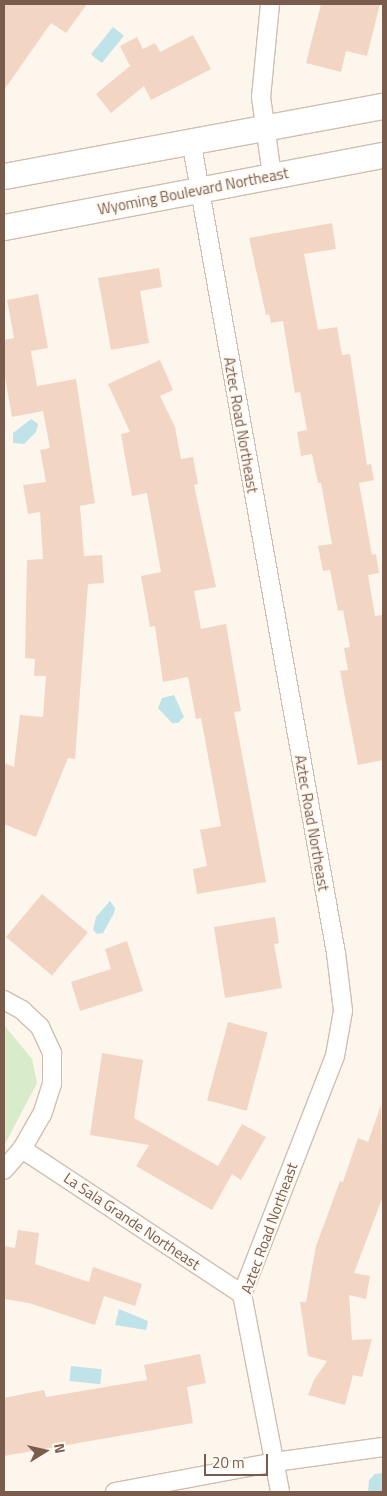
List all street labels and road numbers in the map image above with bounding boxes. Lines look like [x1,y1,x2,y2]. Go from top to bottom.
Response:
street label: Wyoming Boulevard Northeast [96,164,290,218]
street label: Aztec Road Northeast [220,355,262,495]
street label: Aztec Road Northeast [291,753,333,893]
street label: Aztec Road Northeast [237,1160,301,1296]
street label: La Sala Grande Northeast [60,1169,204,1273]

